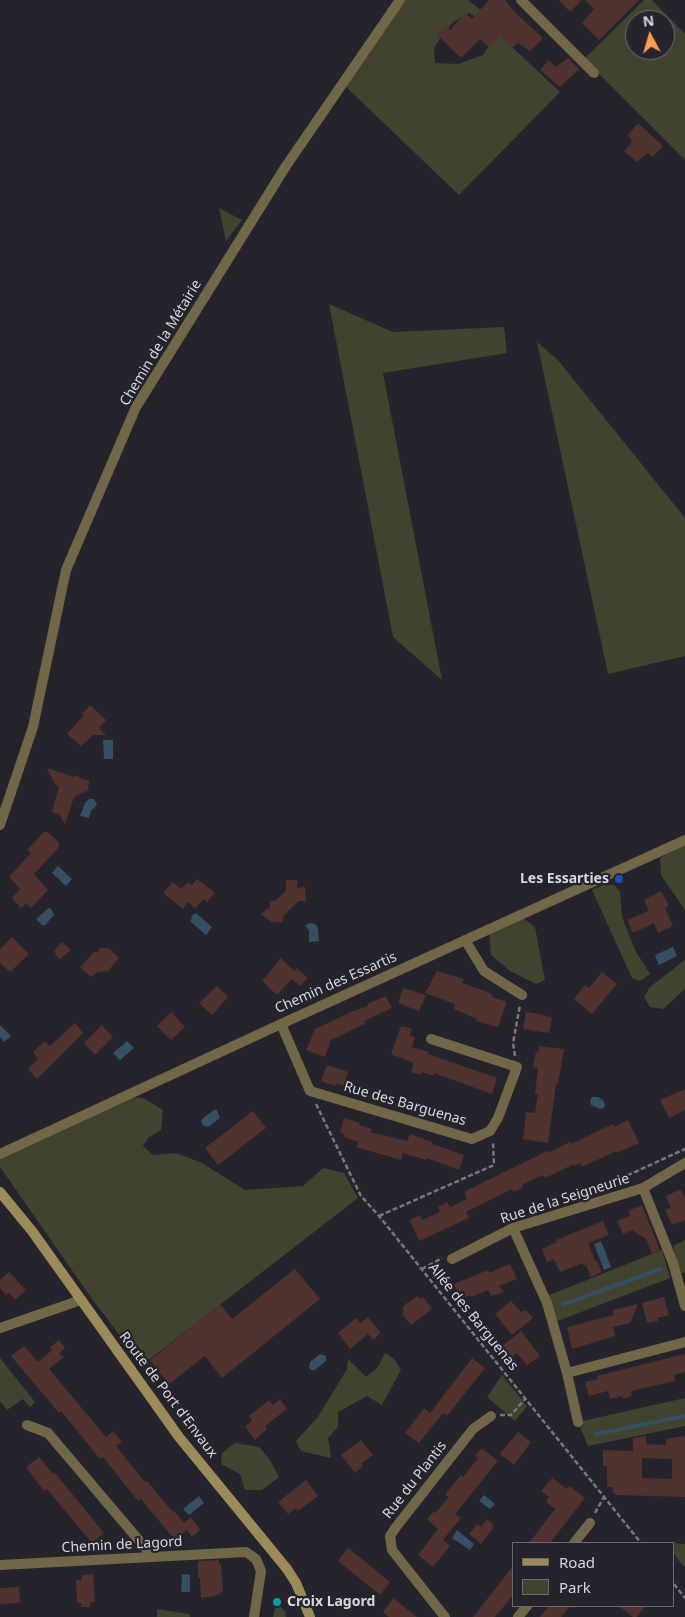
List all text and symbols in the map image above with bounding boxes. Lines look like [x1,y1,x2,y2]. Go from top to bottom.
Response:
north arrow [625,10,675,60]
text: N [642,11,655,31]
street label: Chemin de la Métairie [117,277,205,409]
place label: Les Essarties [520,871,609,887]
marker: Les Essarties [613,873,625,885]
street label: Chemin des Essartis [273,949,399,1017]
street label: Rue des Barguenas [342,1078,468,1130]
street label: Rue de la Seigneurie [498,1170,632,1228]
street label: Allée des Barguenas [424,1260,522,1374]
street label: Route de Port d'Envaux [115,1329,221,1461]
street label: Rue du Plantis [380,1438,450,1522]
street label: Chemin de Lagord [61,1533,183,1557]
legend [512,1542,675,1607]
text: Road [559,1552,595,1572]
text: Park [559,1577,591,1597]
place label: Croix Lagord [287,1594,375,1610]
marker: Croix Lagord [271,1596,283,1608]

